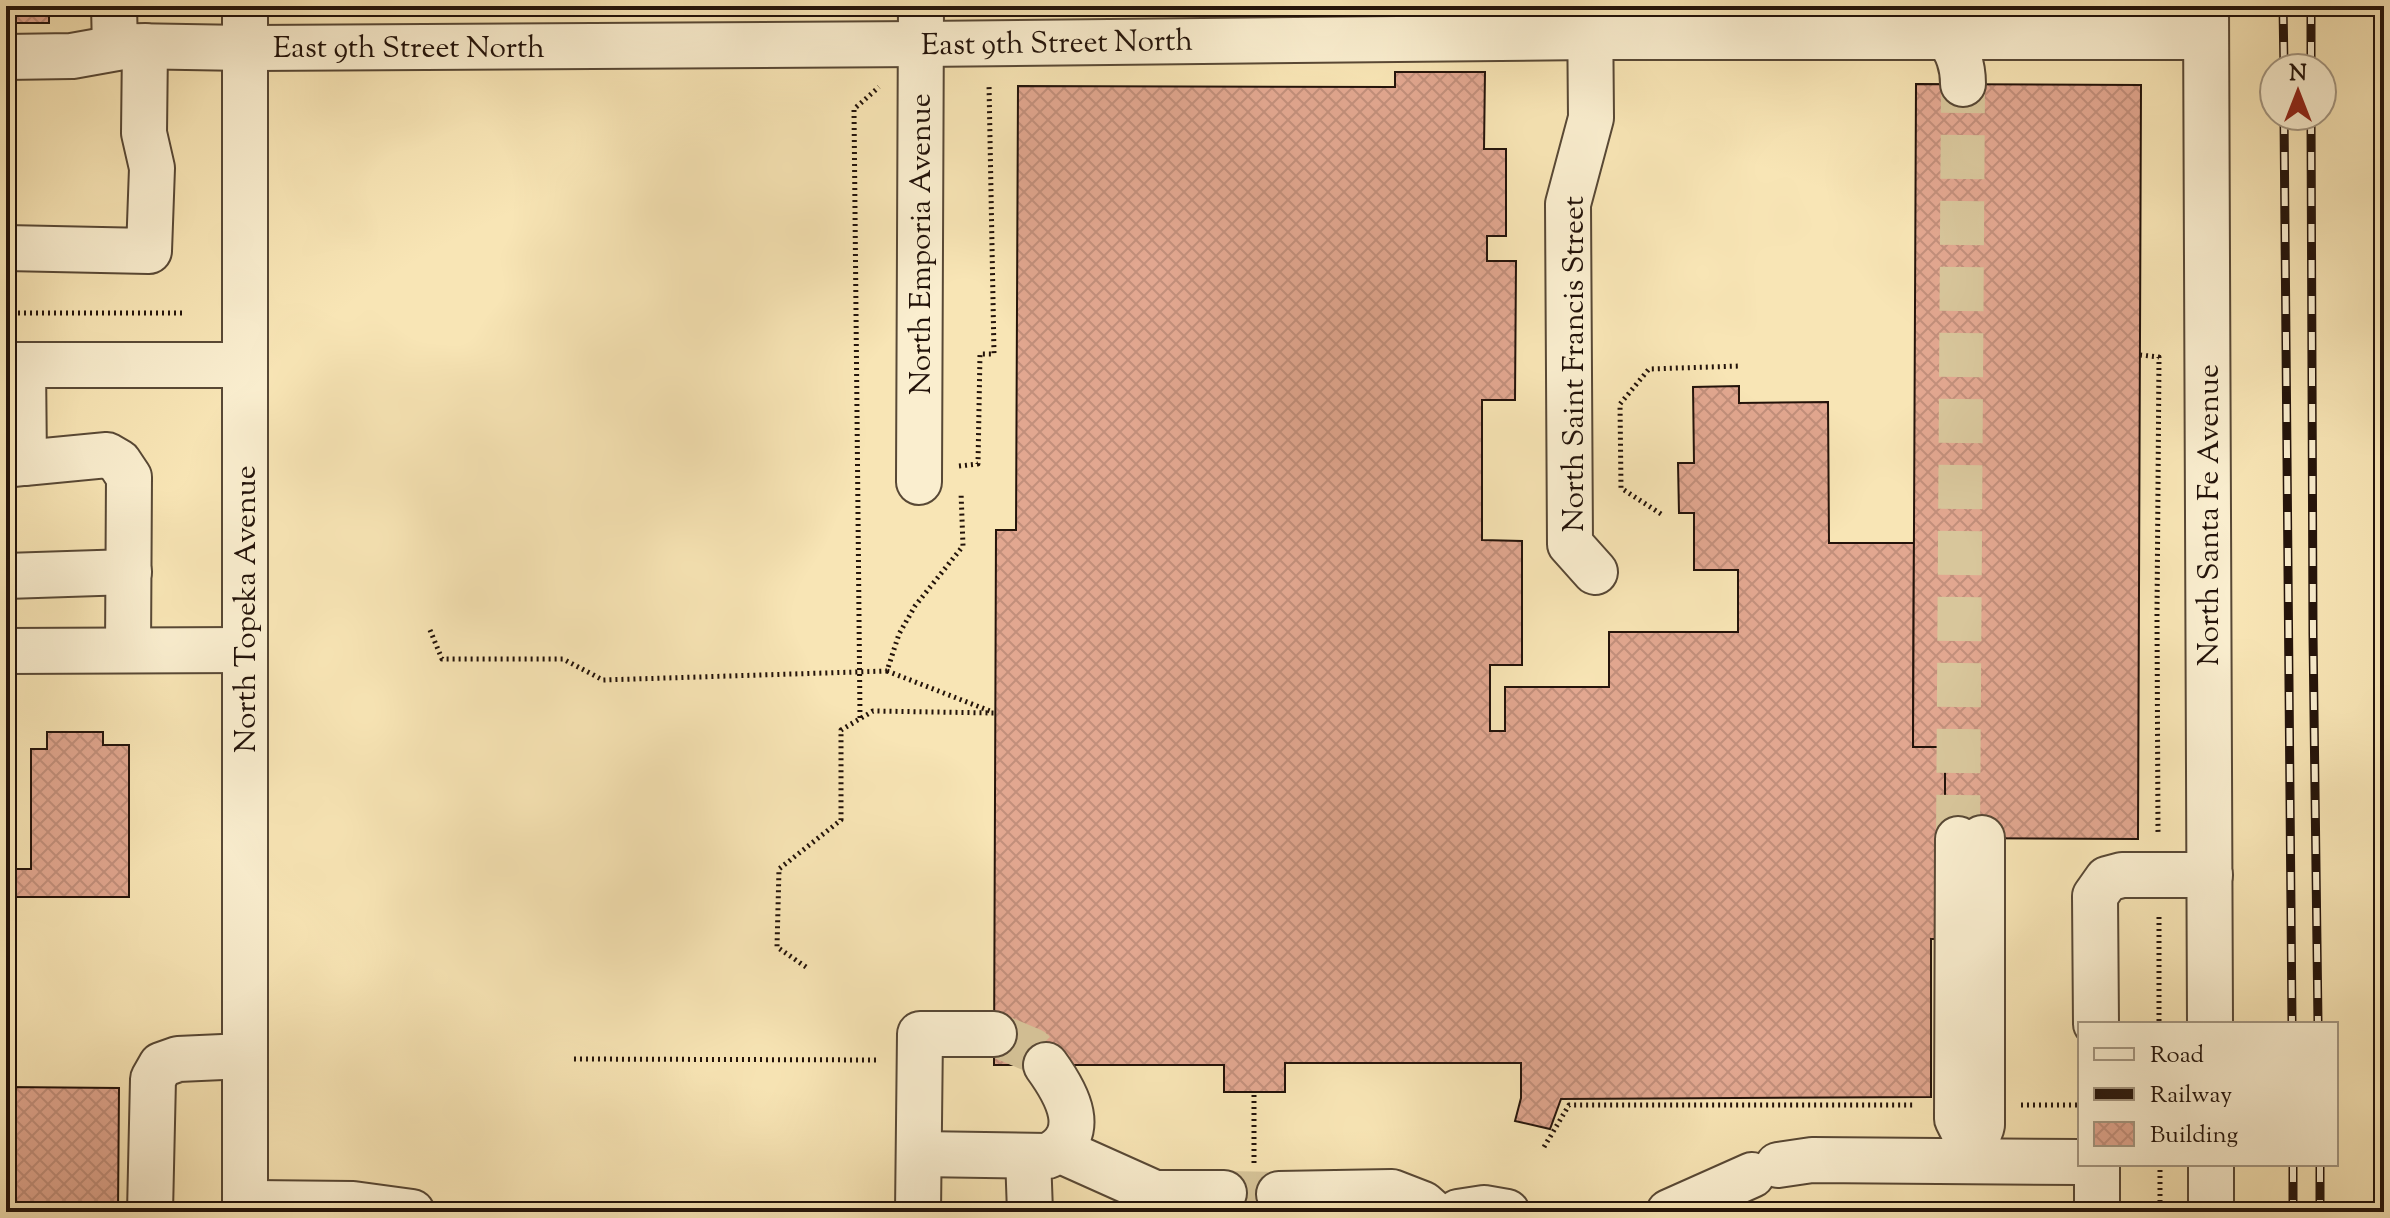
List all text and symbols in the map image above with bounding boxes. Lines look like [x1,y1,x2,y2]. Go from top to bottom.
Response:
street label: East 9th Street North [921,21,1194,68]
street label: East 9th Street North [273,28,545,71]
north arrow [2258,52,2338,132]
text: N [2289,59,2307,91]
street label: North Emporia Avenue [901,93,944,395]
street label: North Saint Francis Street [1554,196,1597,532]
street label: North Santa Fe Avenue [2189,364,2232,666]
street label: North Topeka Avenue [226,465,269,753]
legend [2078,1022,2338,1166]
text: Road [2150,1039,2204,1073]
text: Railway [2150,1079,2232,1113]
text: Building [2150,1119,2239,1153]

